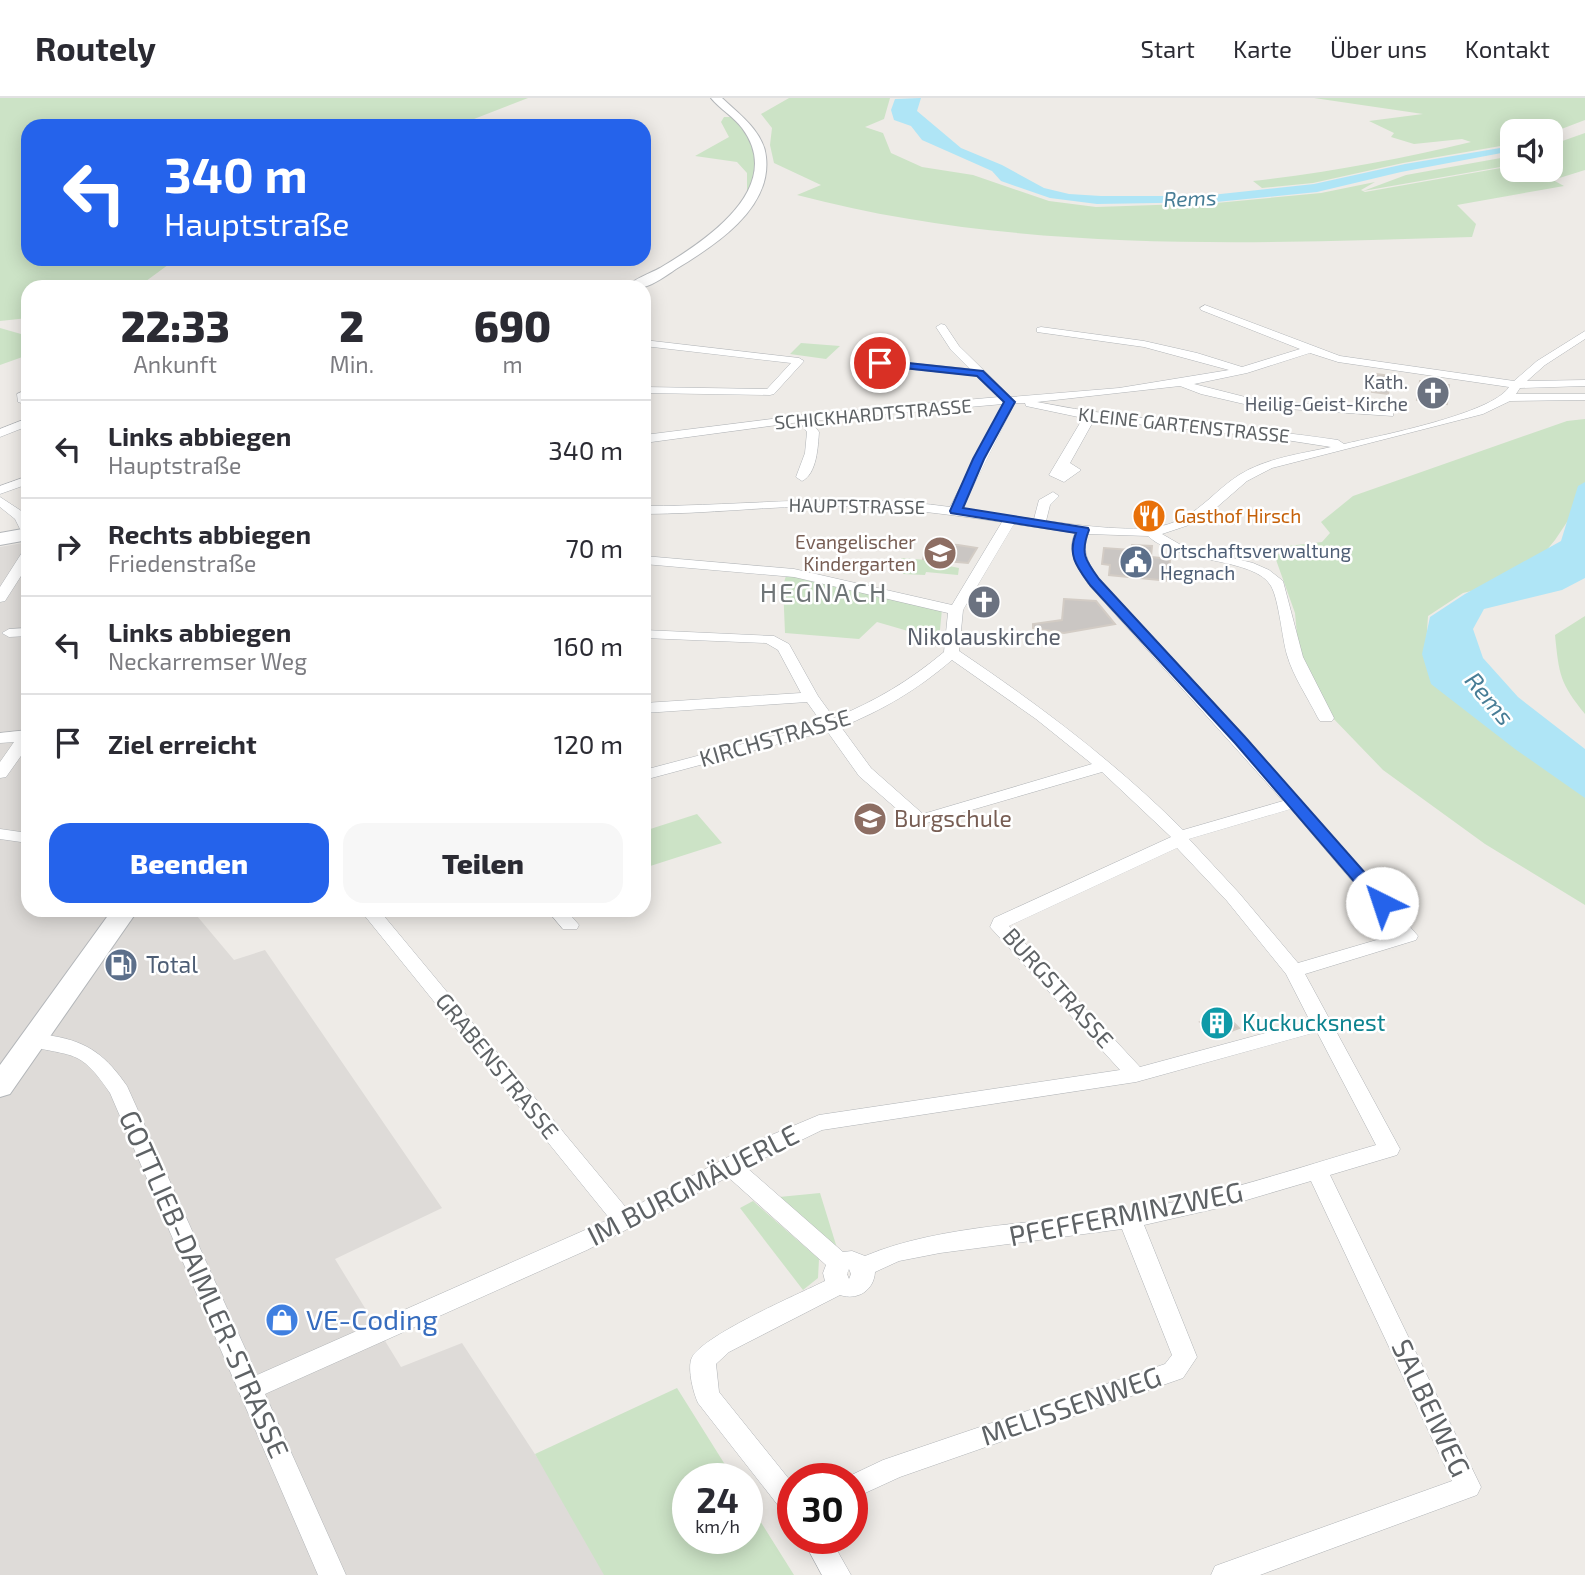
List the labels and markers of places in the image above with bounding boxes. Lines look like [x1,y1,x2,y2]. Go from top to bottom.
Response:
pin [850,333,910,393]
place label: Kath. Heilig-Geist-Kirche [1245,370,1408,415]
church icon: Kath. Heilig-Geist-Kirche [1414,374,1452,412]
restaurant icon: Gasthof Hirsch [1130,497,1168,535]
place label: Gasthof Hirsch [1174,504,1301,527]
place label: Evangelischer Kindergarten [795,530,916,575]
school or university icon: Evangelischer Kindergarten [921,534,959,572]
place label: Ortschaftsverwaltung Hegnach [1160,539,1351,584]
public building icon: Ortschaftsverwaltung Hegnach [1117,543,1155,581]
church icon: Nikolauskirche [965,583,1003,621]
place label: Nikolauskirche [907,622,1061,650]
school or university icon: Burgschule [851,800,889,838]
place label: Burgschule [894,804,1012,832]
fuel station icon: Total [102,946,140,984]
place label: Total [146,950,198,978]
building icon: Kuckucksnest [1198,1004,1236,1042]
place label: Kuckucksnest [1242,1008,1386,1036]
shop icon: VE-Coding [263,1301,301,1339]
place label: VE-Coding [306,1302,438,1336]

